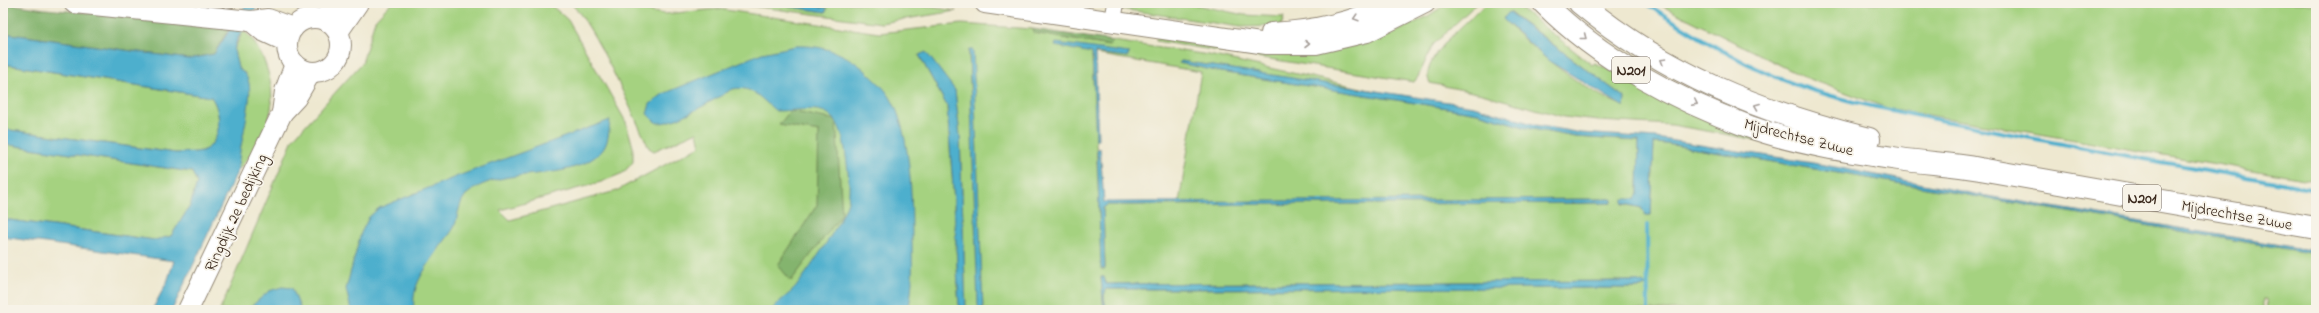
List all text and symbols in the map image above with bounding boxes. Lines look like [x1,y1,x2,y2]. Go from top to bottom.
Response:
one-way arrow [1353,13,1360,22]
one-way arrow [1579,32,1586,39]
one-way arrow [1304,40,1310,48]
road number: N201 [1612,57,1650,83]
one-way arrow [1660,58,1667,66]
one-way arrow [1691,98,1699,106]
one-way arrow [1753,103,1760,111]
street label: Mijdrechtse Zuwe [1741,113,1857,163]
street label: Ringdijk 2e bedijking [199,150,275,276]
road number: N201 [2123,185,2161,211]
street label: Mijdrechtse Zuwe [2179,194,2295,238]

